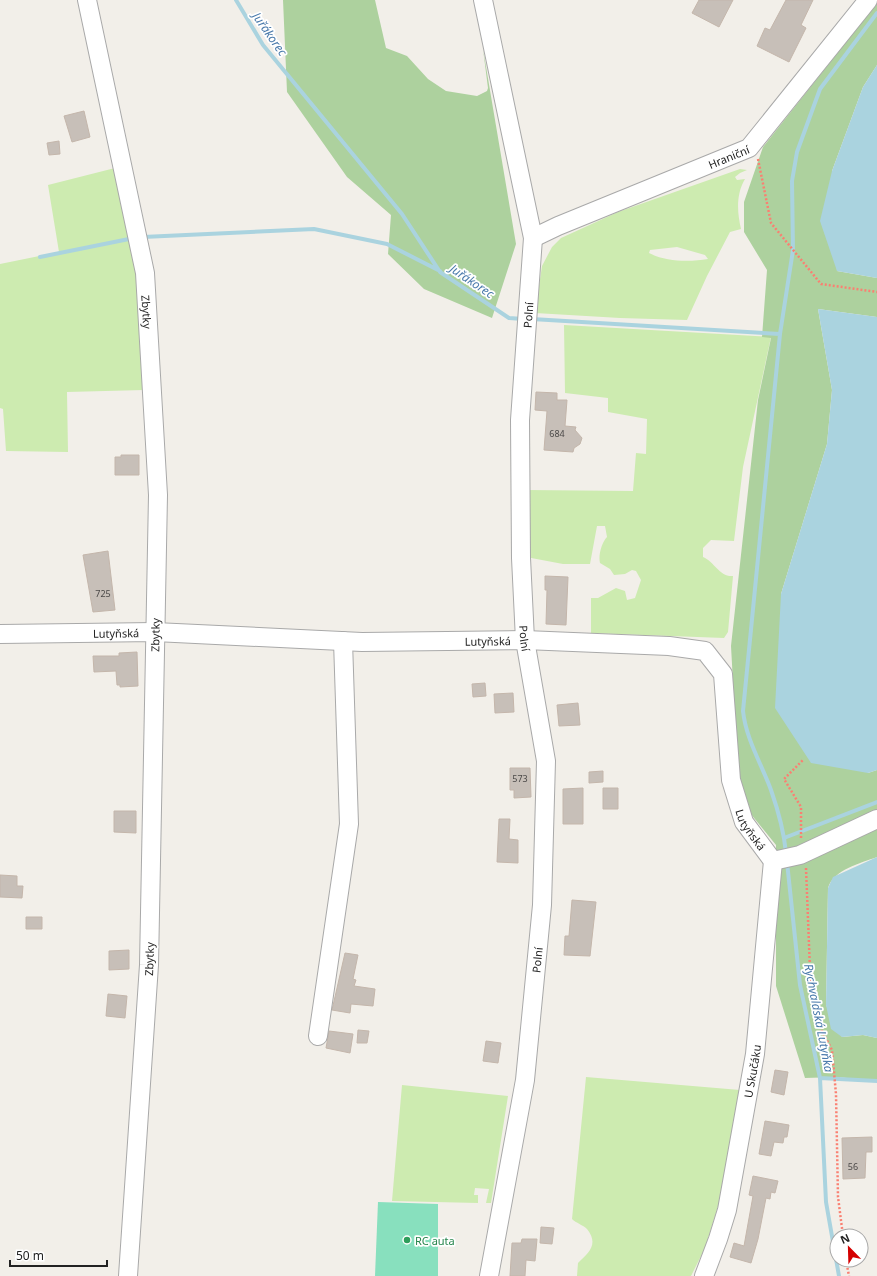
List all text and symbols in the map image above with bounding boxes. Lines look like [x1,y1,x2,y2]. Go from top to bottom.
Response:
water label: Juřákorec [248,7,292,60]
street label: Hraniční [706,141,753,171]
water label: Juřákorec [445,259,498,302]
street label: Zbytky [139,294,156,330]
street label: Polní [520,300,536,328]
house number: 684 [549,427,565,440]
house number: 725 [95,587,111,600]
street label: Zbytky [147,618,163,652]
street label: Lutyňská [93,625,139,640]
street label: Polní [517,625,534,653]
street label: Lutyňská [464,633,511,648]
house number: 573 [512,772,528,785]
street label: Lutyňská [733,807,770,853]
street label: Zbytky [141,941,157,976]
street label: Polní [528,945,546,974]
water label: Rychvaldská Lutyňka [800,962,838,1074]
street label: U Skučáku [740,1044,763,1099]
house number: 56 [848,1160,858,1173]
north arrow [829,1228,869,1268]
text: N [838,1230,852,1247]
place label: RC auta [415,1233,455,1248]
marker: RC auta [402,1235,412,1245]
scale bar [10,1242,107,1268]
text: 50 m [16,1247,44,1264]

